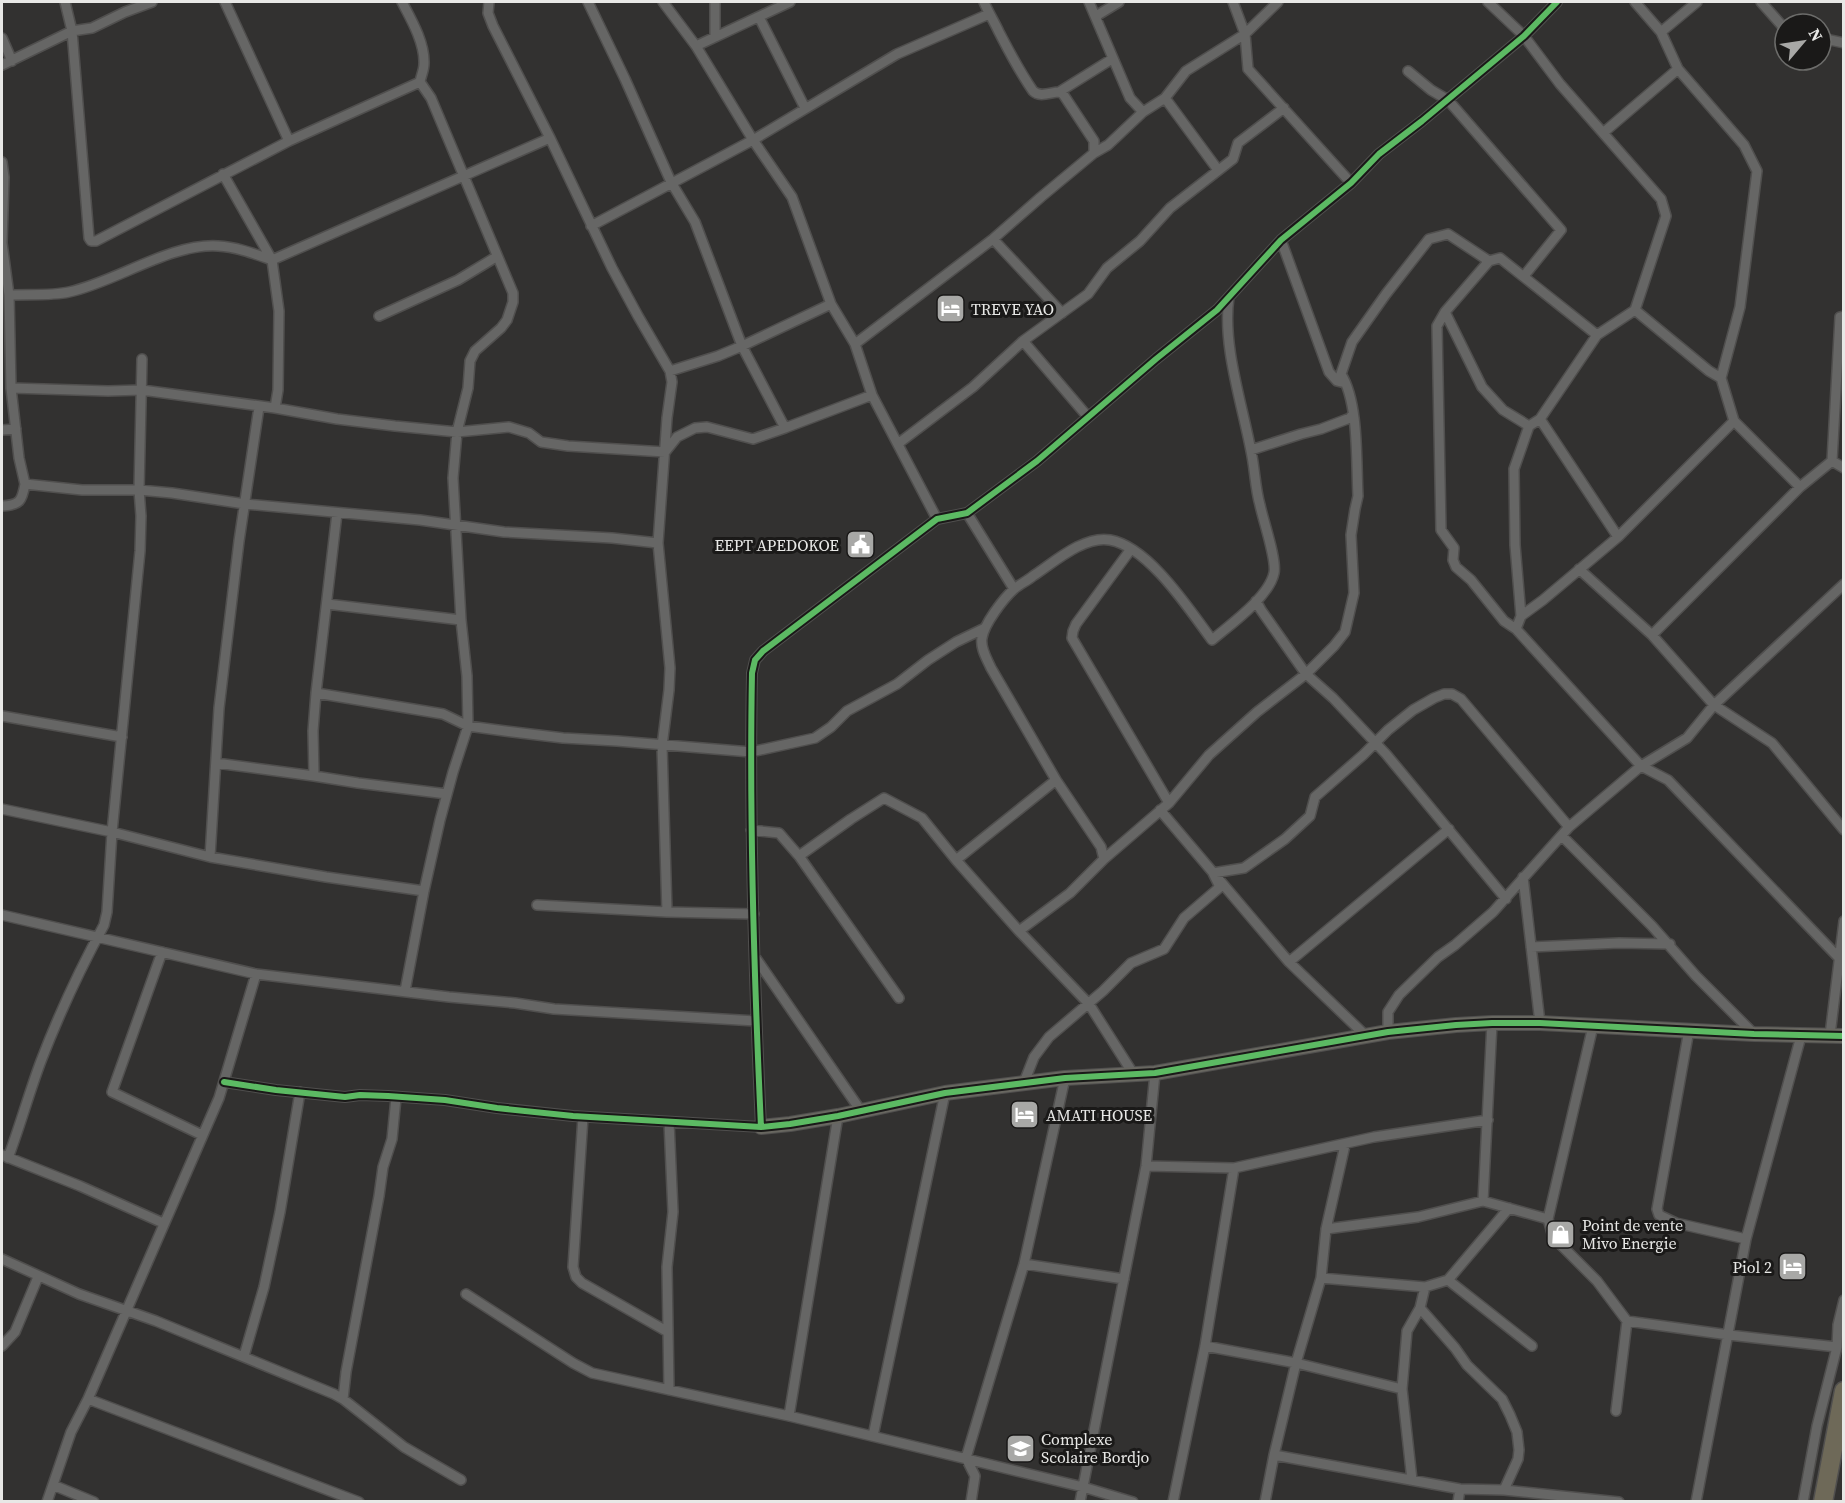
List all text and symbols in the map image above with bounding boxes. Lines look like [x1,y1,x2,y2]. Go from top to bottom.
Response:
north arrow [1773,12,1833,72]
text: N [1804,24,1829,45]
hotel icon: TREVE YAO [934,293,966,325]
place label: TREVE YAO [971,298,1054,320]
public building icon: EEPT APEDOKOE [844,529,876,561]
place label: EEPT APEDOKOE [714,534,839,556]
hotel icon: AMATI HOUSE [1009,1099,1041,1131]
place label: AMATI HOUSE [1046,1104,1152,1126]
place label: Point de vente Mivo Energie [1582,1214,1683,1254]
shop icon: Point de vente Mivo Energie [1545,1218,1577,1250]
hotel icon: Piol 2 [1777,1251,1809,1283]
place label: Piol 2 [1733,1256,1772,1278]
place label: Complexe Scolaire Bordjo [1041,1428,1150,1468]
school or university icon: Complexe Scolaire Bordjo [1004,1432,1036,1464]

